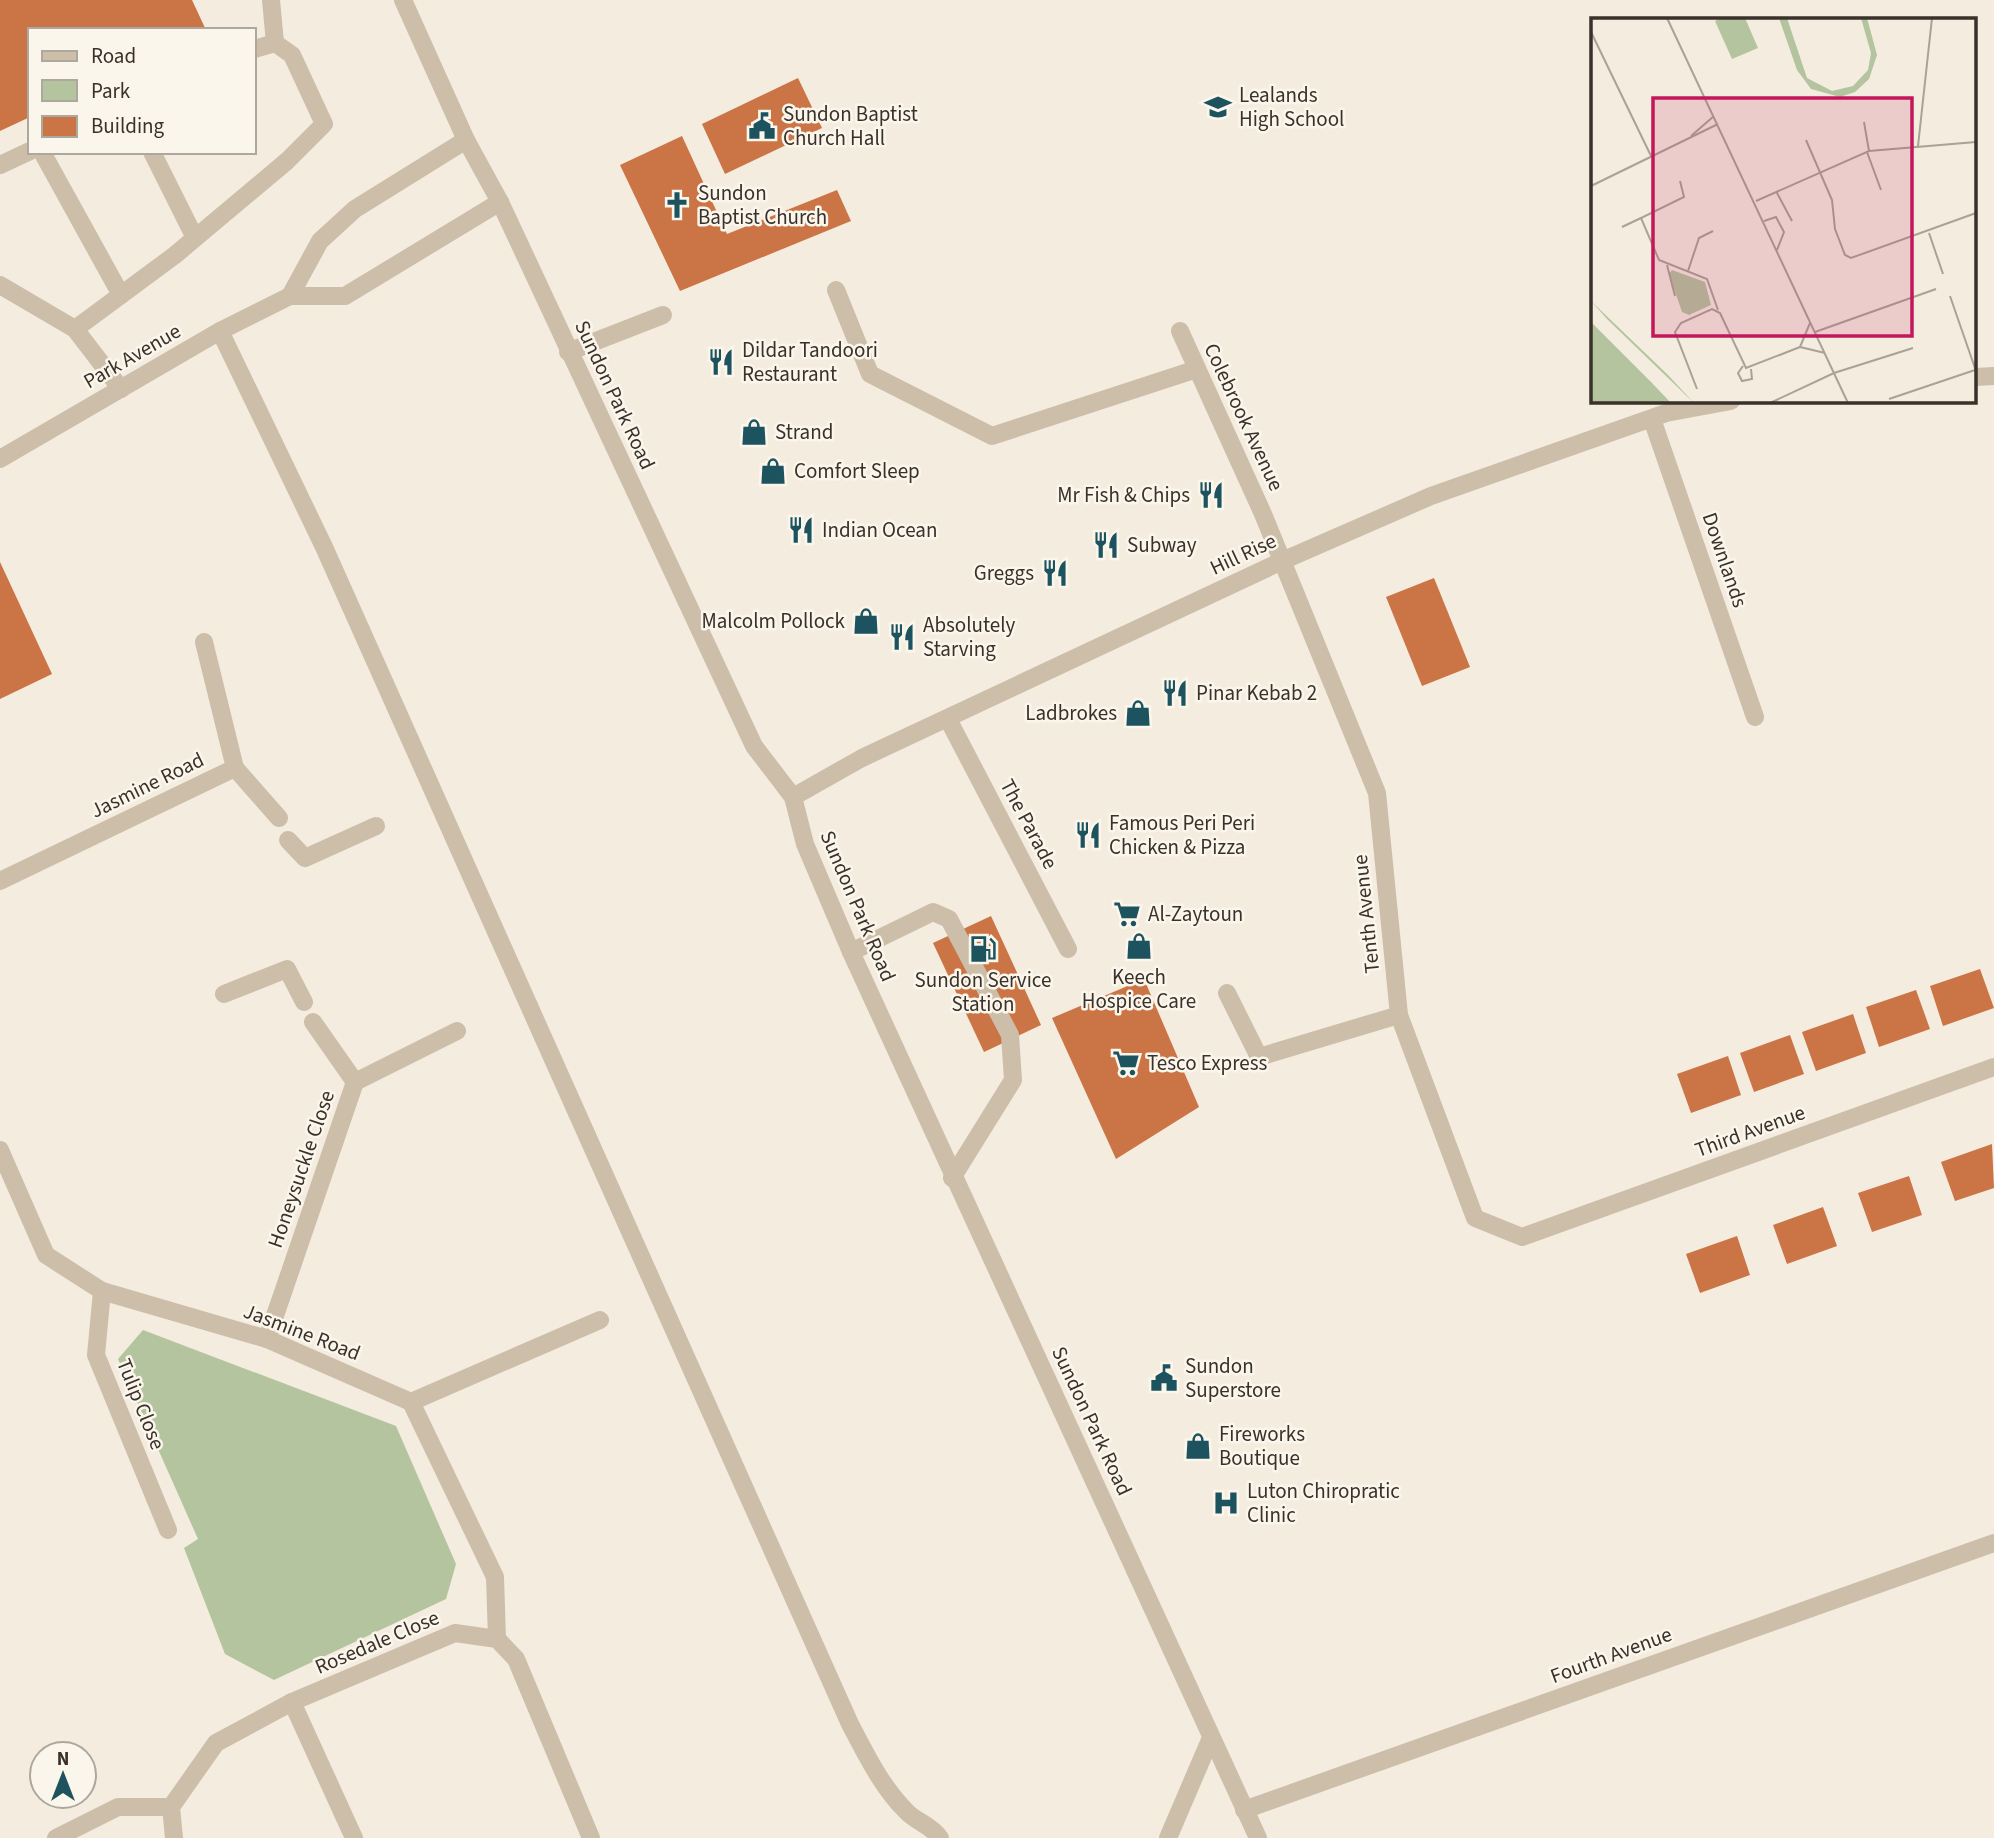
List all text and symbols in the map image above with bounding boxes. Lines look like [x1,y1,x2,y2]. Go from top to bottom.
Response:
inset map [1591,18,1976,402]
legend [28,28,256,154]
text: Road [91,41,136,71]
text: Park [91,76,131,106]
place label: Lealands High School [1239,80,1344,134]
school or university icon: Lealands High School [1203,92,1233,122]
place label: Sundon Baptist Church Hall [783,99,918,153]
text: Building [91,111,165,141]
public building icon: Sundon Baptist Church Hall [747,111,777,141]
place label: Sundon Baptist Church [698,178,827,232]
church icon: Sundon Baptist Church [662,190,692,220]
street label: Park Avenue [78,316,186,396]
street label: Sundon Park Road [567,316,663,474]
place label: Dildar Tandoori Restaurant [742,335,878,389]
street label: Colebrook Avenue [1197,338,1291,496]
restaurant icon: Dildar Tandoori Restaurant [706,347,736,377]
shop icon: Strand [739,417,769,447]
place label: Strand [775,417,833,447]
shop icon: Comfort Sleep [758,456,788,486]
place label: Comfort Sleep [794,456,920,486]
place label: Mr Fish & Chips [1057,480,1190,510]
restaurant icon: Mr Fish & Chips [1196,480,1226,510]
street label: Downlands [1695,508,1755,612]
restaurant icon: Indian Ocean [786,515,816,545]
place label: Indian Ocean [822,515,937,545]
street label: Hill Rise [1205,526,1281,582]
restaurant icon: Subway [1091,530,1121,560]
place label: Subway [1127,530,1197,560]
place label: Greggs [974,558,1034,588]
restaurant icon: Greggs [1040,558,1070,588]
place label: Malcolm Pollock [701,606,846,636]
shop icon: Malcolm Pollock [851,606,881,636]
place label: Absolutely Starving [923,610,1016,664]
restaurant icon: Absolutely Starving [887,622,917,652]
restaurant icon: Pinar Kebab 2 [1160,678,1190,708]
place label: Pinar Kebab 2 [1196,678,1317,708]
place label: Ladbrokes [1025,698,1117,728]
shop icon: Ladbrokes [1123,698,1153,728]
street label: Jasmine Road [85,745,209,825]
street label: The Parade [993,774,1065,874]
place label: Famous Peri Peri Chicken & Pizza [1109,808,1255,862]
restaurant icon: Famous Peri Peri Chicken & Pizza [1073,820,1103,850]
street label: Sundon Park Road [813,826,903,986]
street label: Tenth Avenue [1345,853,1387,975]
supermarket icon: Al-Zaytoun [1112,899,1142,929]
place label: Al-Zaytoun [1148,899,1243,929]
shop icon: Keech Hospice Care [1124,931,1154,961]
fuel station icon: Sundon Service Station [968,934,998,964]
place label: Keech Hospice Care [1082,962,1196,1016]
place label: Sundon Service Station [915,965,1051,1019]
supermarket icon: Tesco Express [1111,1048,1141,1078]
place label: Tesco Express [1147,1048,1268,1078]
street label: Honeysuckle Close [260,1086,342,1252]
street label: Third Avenue [1691,1097,1809,1165]
street label: Jasmine Road [239,1296,365,1368]
street label: Sundon Park Road [1044,1342,1140,1500]
place label: Sundon Superstore [1185,1351,1281,1405]
street label: Tulip Close [109,1354,173,1454]
public building icon: Sundon Superstore [1149,1363,1179,1393]
place label: Fireworks Boutique [1219,1419,1305,1473]
shop icon: Fireworks Boutique [1183,1431,1213,1461]
place label: Luton Chiropratic Clinic [1247,1476,1400,1530]
hospital icon: Luton Chiropratic Clinic [1211,1488,1241,1518]
street label: Rosedale Close [310,1602,444,1682]
street label: Fourth Avenue [1546,1619,1676,1691]
north arrow [28,1740,98,1810]
text: N [57,1746,69,1773]

